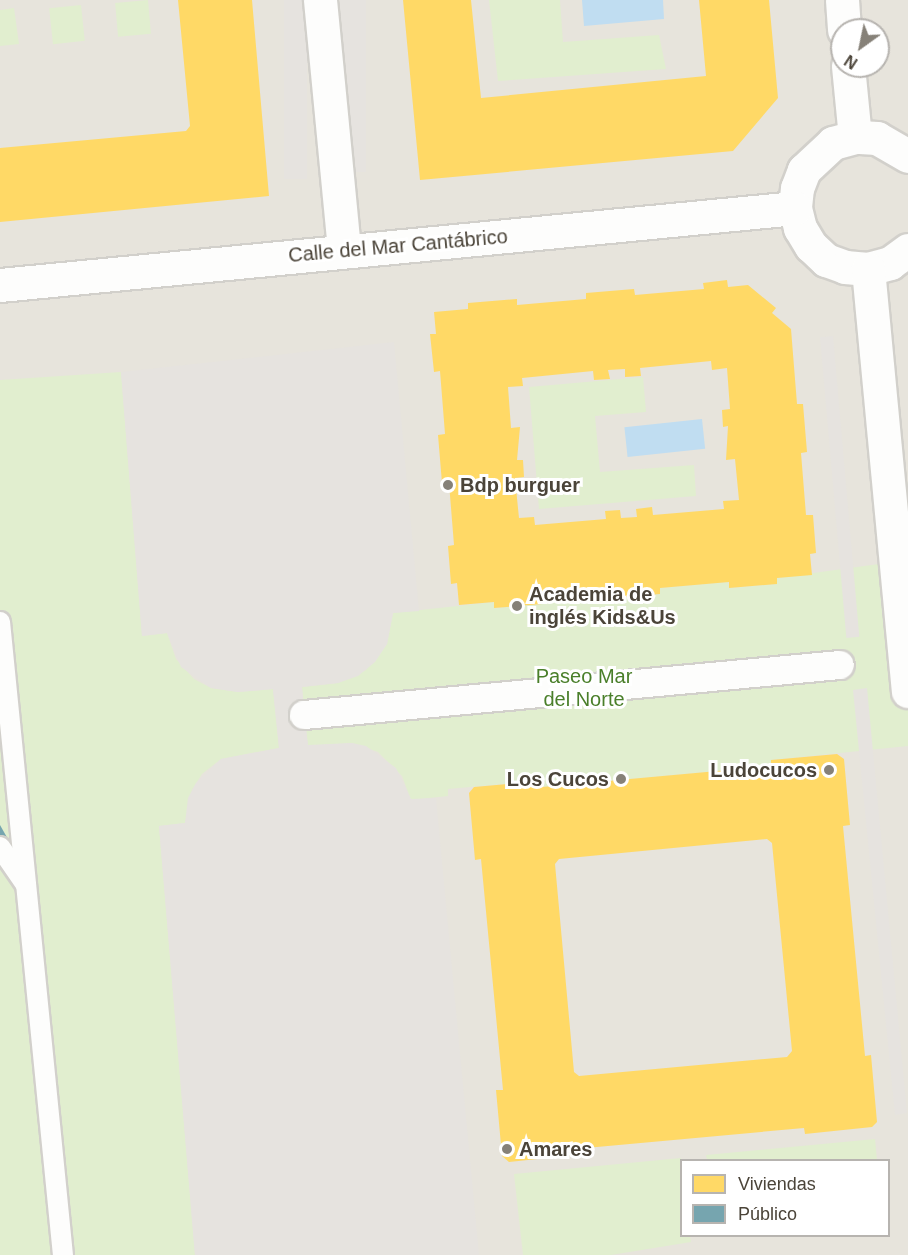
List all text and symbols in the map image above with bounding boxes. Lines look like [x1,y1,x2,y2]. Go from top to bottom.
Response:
north arrow [830,18,890,78]
text: N [842,52,860,72]
street label: Calle del Mar Cantábrico [287,224,509,268]
place label: Bdp burguer [460,473,580,497]
marker: Bdp burguer [441,478,455,492]
place label: Academia de inglés Kids&Us [529,582,676,629]
marker: Academia de inglés Kids&Us [510,599,524,613]
park label: Paseo Mar del Norte [536,665,632,712]
place label: Ludocucos [710,758,817,782]
marker: Ludocucos [822,763,836,777]
place label: Los Cucos [507,767,609,791]
marker: Los Cucos [614,772,628,786]
place label: Amares [519,1137,592,1161]
marker: Amares [500,1142,514,1156]
legend [680,1159,890,1237]
text: Viviendas [738,1174,816,1194]
text: Público [738,1204,797,1224]

